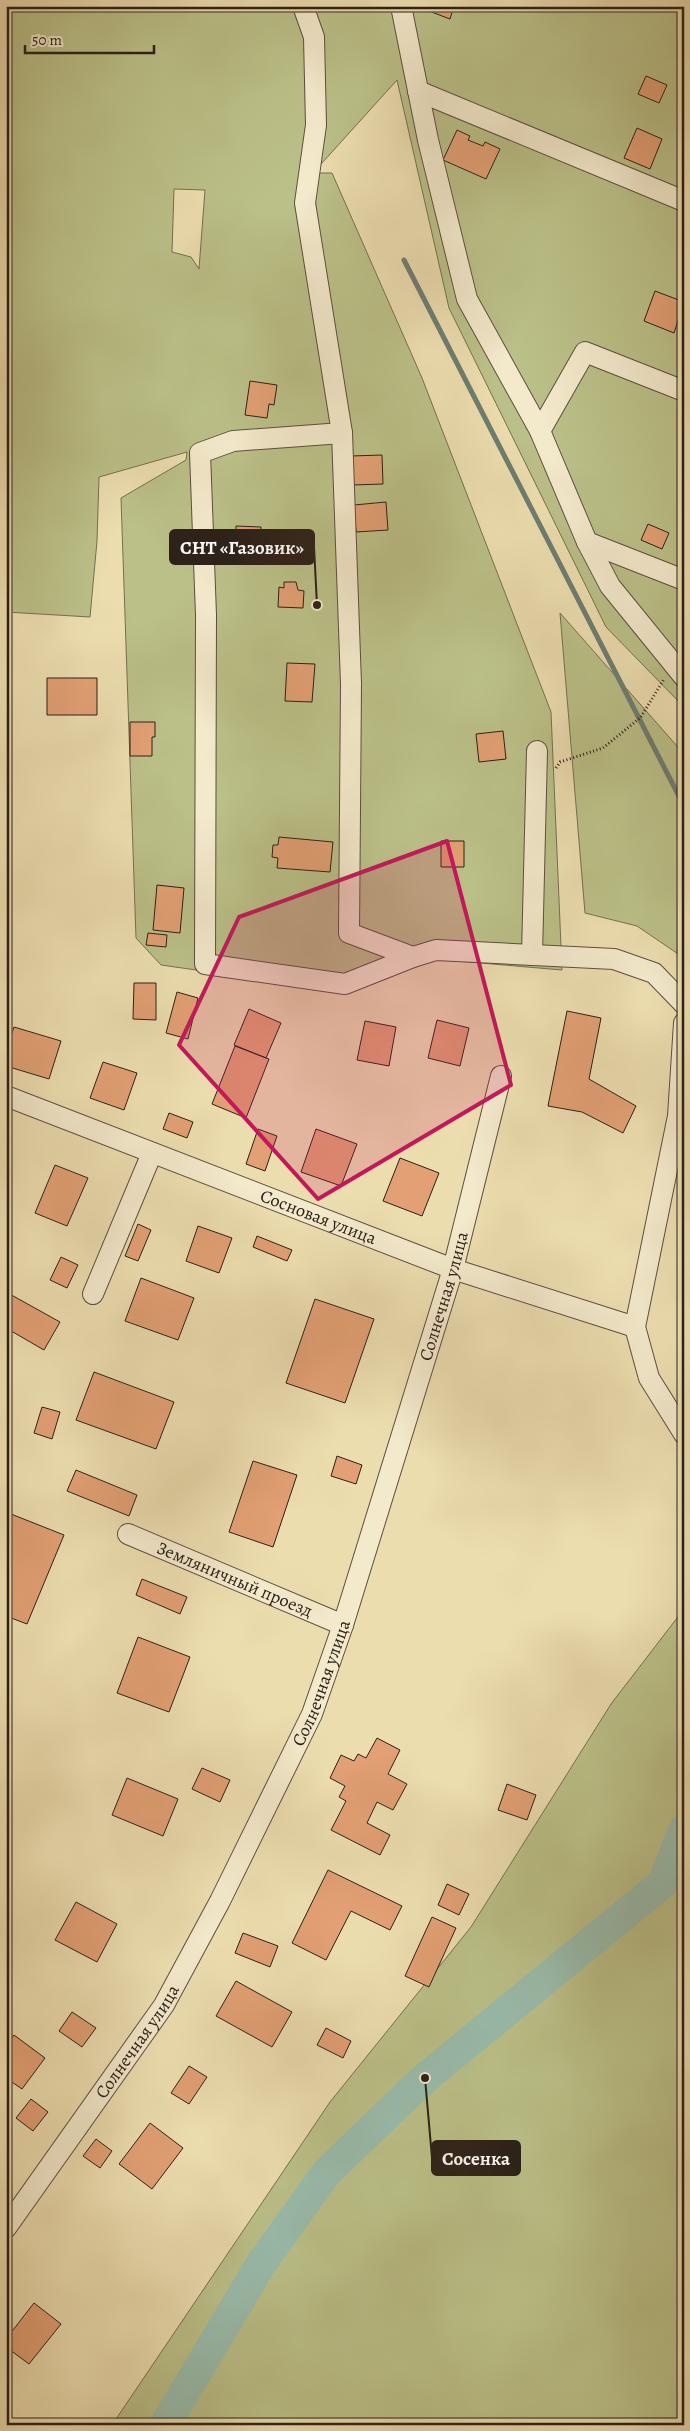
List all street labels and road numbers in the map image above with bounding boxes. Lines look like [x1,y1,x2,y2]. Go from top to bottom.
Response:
street label: Сосновая улица [257,1184,381,1250]
street label: Солнечная улица [413,1229,474,1364]
street label: Земляничный проезд [153,1536,317,1623]
street label: Солнечная улица [286,1616,356,1750]
street label: Солнечная улица [89,1980,185,2103]

